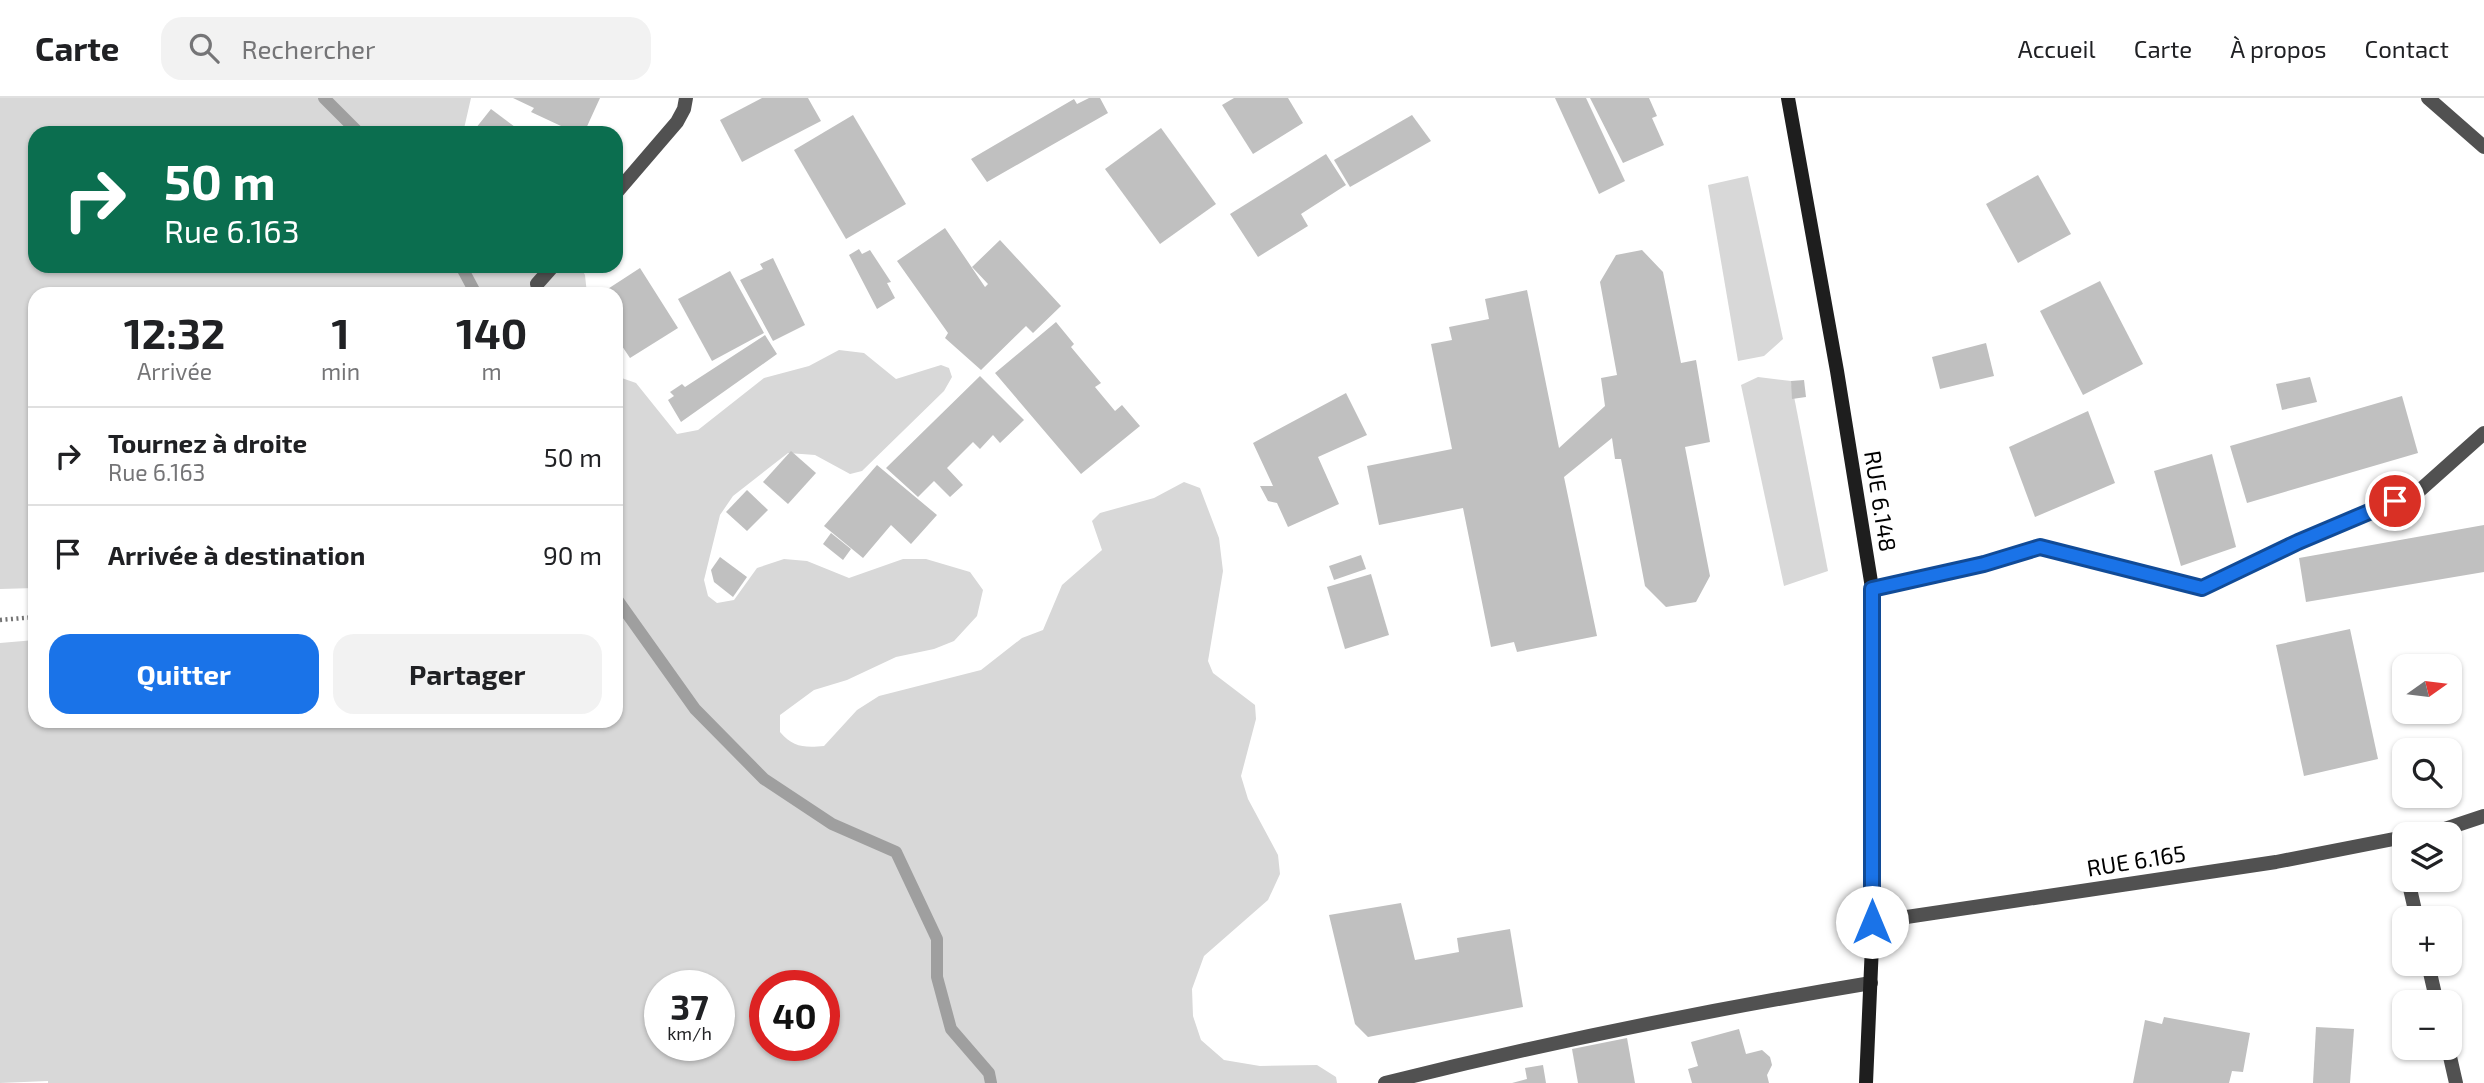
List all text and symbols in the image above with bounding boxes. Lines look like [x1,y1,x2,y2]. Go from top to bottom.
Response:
search box [161,17,651,80]
text: Carte [35,28,119,68]
icon: search [185,29,223,67]
text: Rechercher [241,33,375,64]
text: Accueil [2018,34,2096,63]
text: Carte [2134,34,2192,63]
text: À propos [2230,34,2327,63]
text: Contact [2365,34,2449,63]
text: 50 m [164,151,276,210]
icon: right [49,154,140,245]
text: Rue 6.163 [164,211,299,249]
text: 12:32 [124,307,225,357]
text: 1 [332,307,350,357]
text: 140 [456,307,527,357]
text: Arrivée [137,357,212,385]
text: min [321,357,360,385]
text: m [482,357,502,385]
text: Tournez à droite [108,427,307,458]
icon: right [49,437,87,475]
text: 50 m [544,441,602,472]
street label: RUE 6.148 [1859,448,1903,554]
text: Rue 6.163 [108,458,205,486]
pin [2365,471,2425,531]
icon: arrive [2376,482,2414,520]
icon: arrive [49,535,87,573]
text: Arrivée à destination [108,539,365,570]
text: 90 m [543,539,602,570]
button: Quitter [49,634,319,714]
button: Partager [333,634,602,714]
north arrow [2392,654,2462,724]
map controls [2392,654,2462,1060]
button: search [2392,738,2462,808]
button: layers [2392,822,2462,892]
street label: RUE 6.165 [2085,838,2187,882]
position arrow [1835,885,1909,959]
button: + [2392,906,2462,976]
speed limit sign: 40 [749,970,840,1061]
text: 37 [670,985,709,1027]
button: − [2392,990,2462,1060]
text: km/h [667,1022,712,1044]

